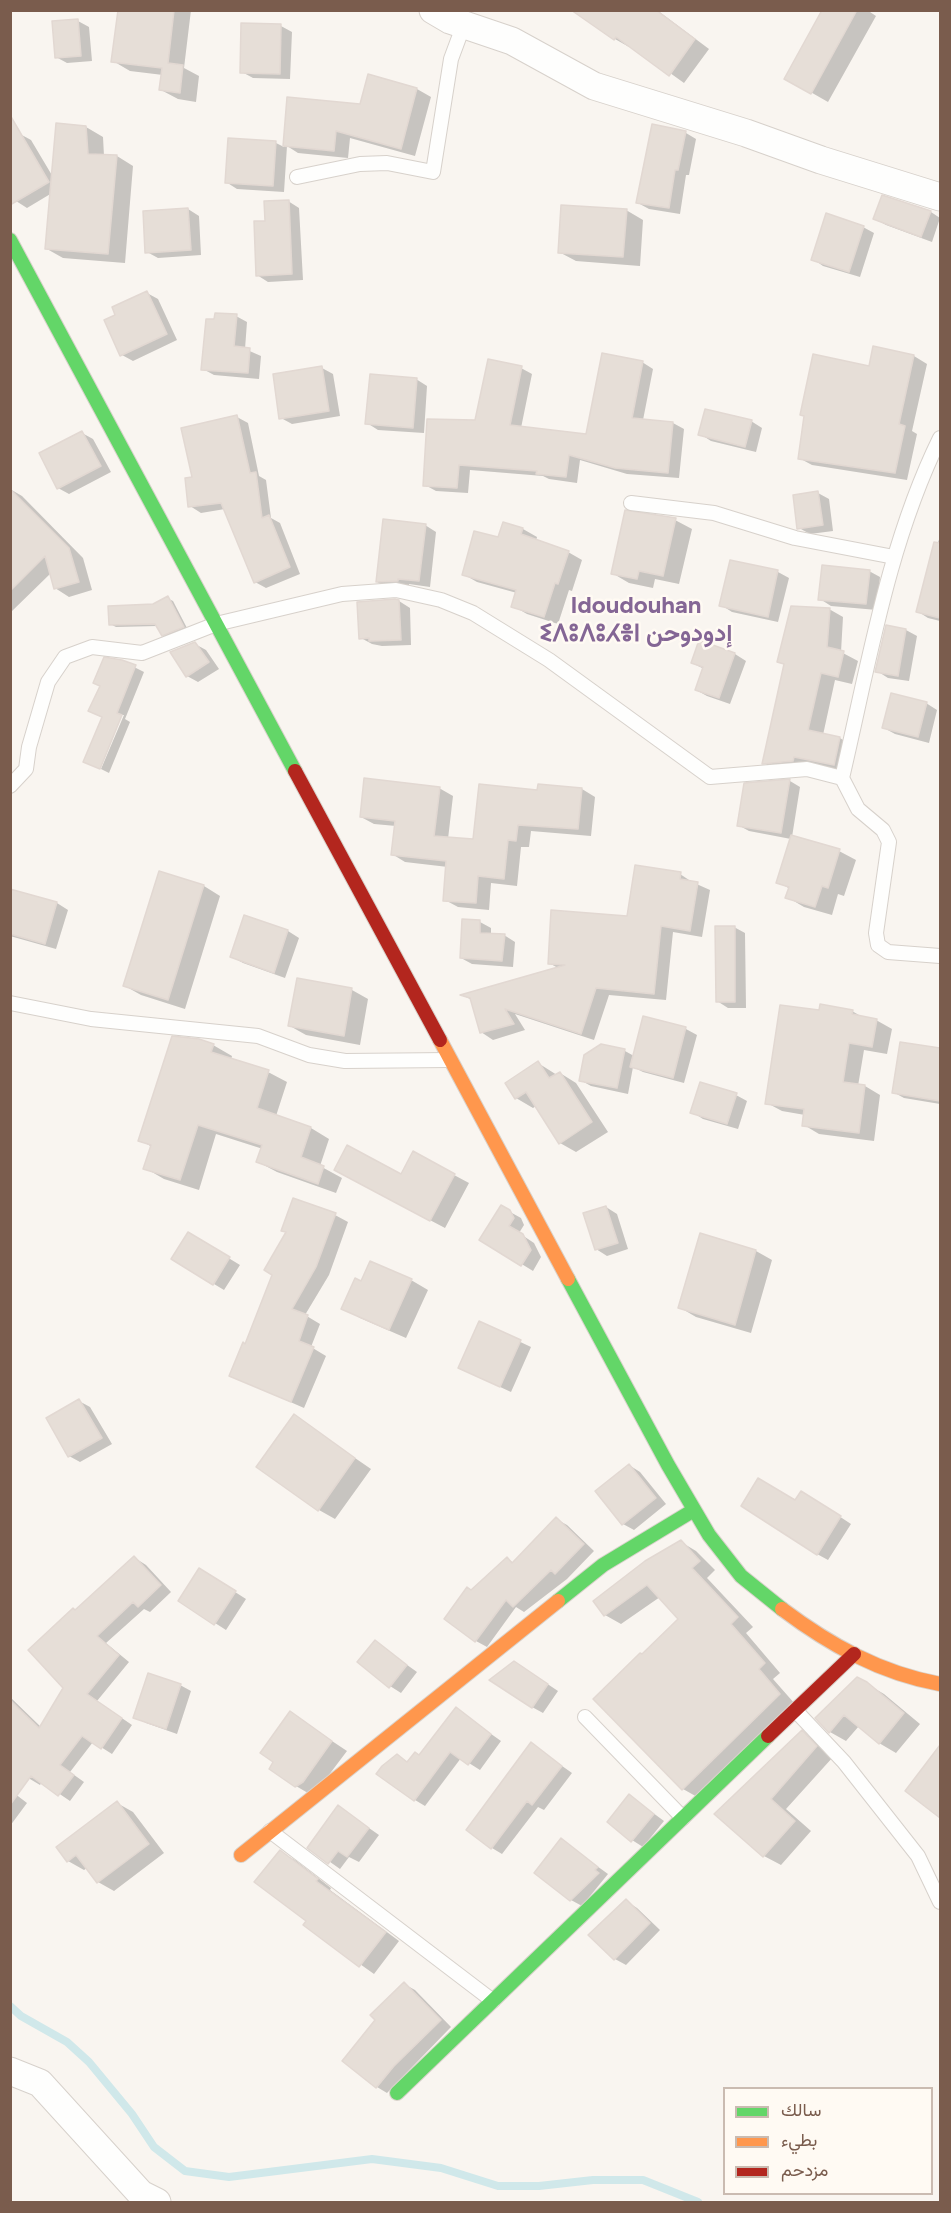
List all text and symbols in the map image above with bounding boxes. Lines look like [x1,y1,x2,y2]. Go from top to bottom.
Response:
district label: Idoudouhan ⵉⴷⵓⴷⵓⵃⴻⵏ إدودوحن [540,592,732,648]
legend [723,2087,933,2195]
text: سالك [781,2099,821,2121]
text: بطيء [781,2129,817,2151]
text: مزدحم [781,2159,828,2181]

